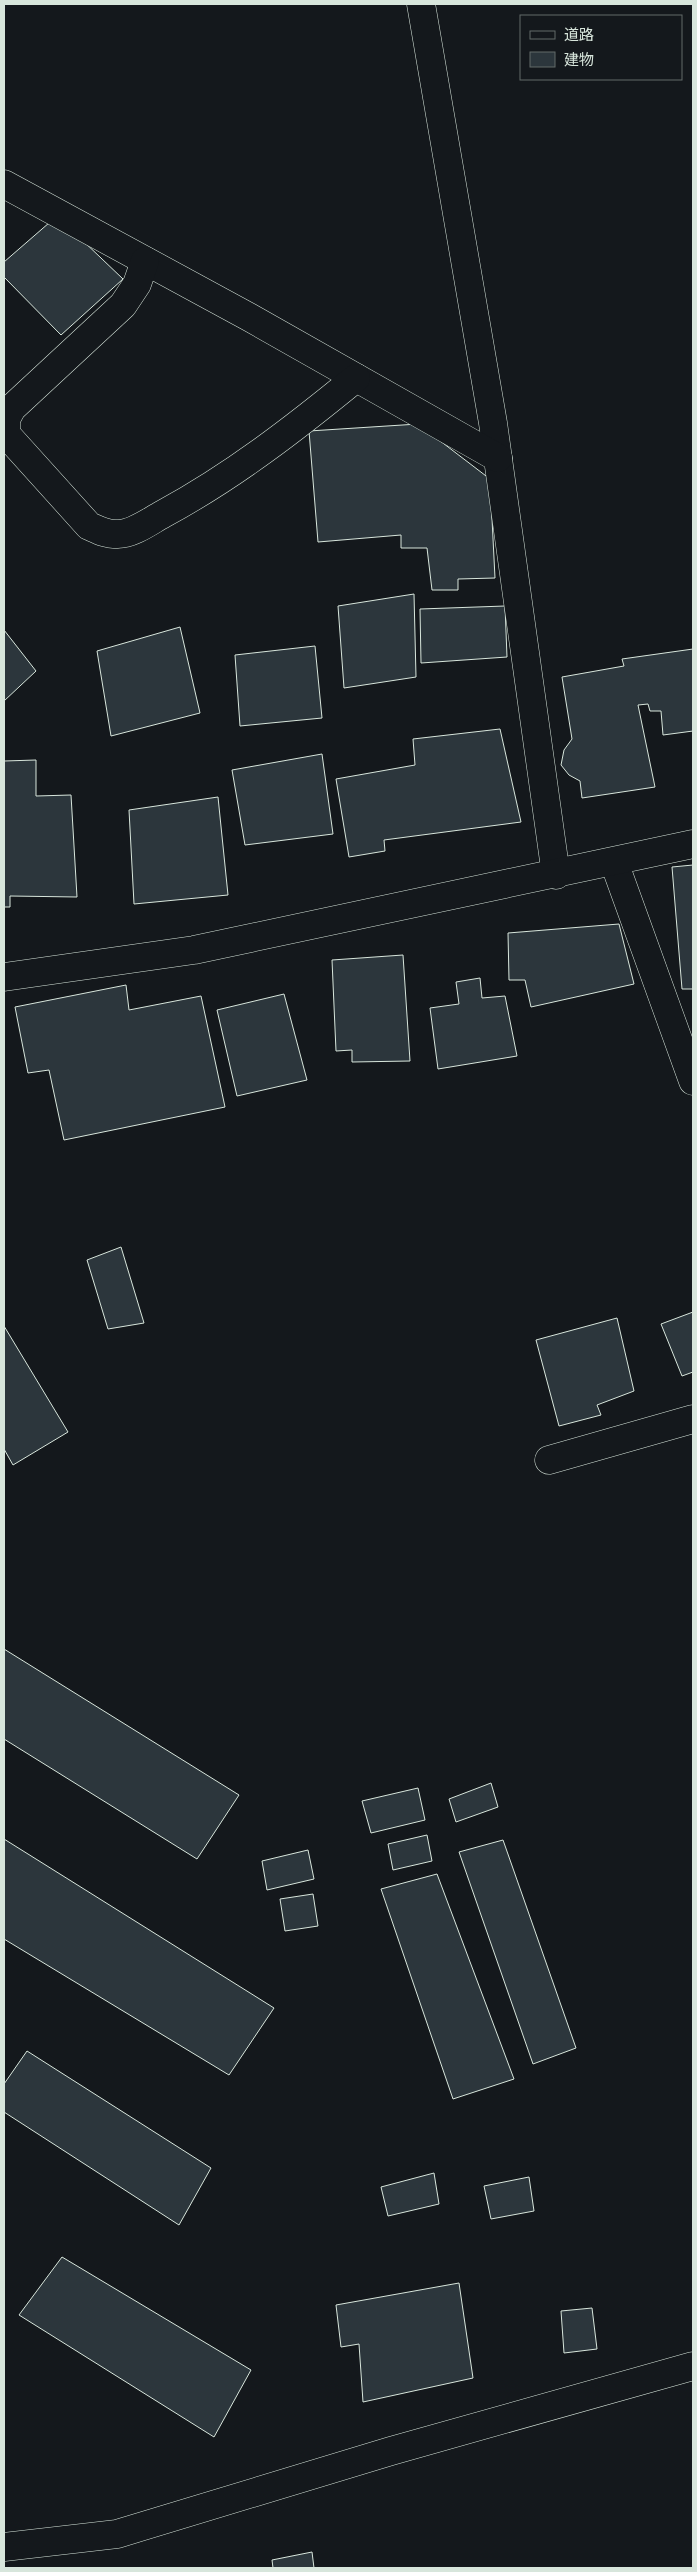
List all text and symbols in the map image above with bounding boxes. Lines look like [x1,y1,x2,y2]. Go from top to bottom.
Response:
legend [520,15,682,80]
text: 道路 [564,25,594,44]
text: 建物 [564,50,594,69]

